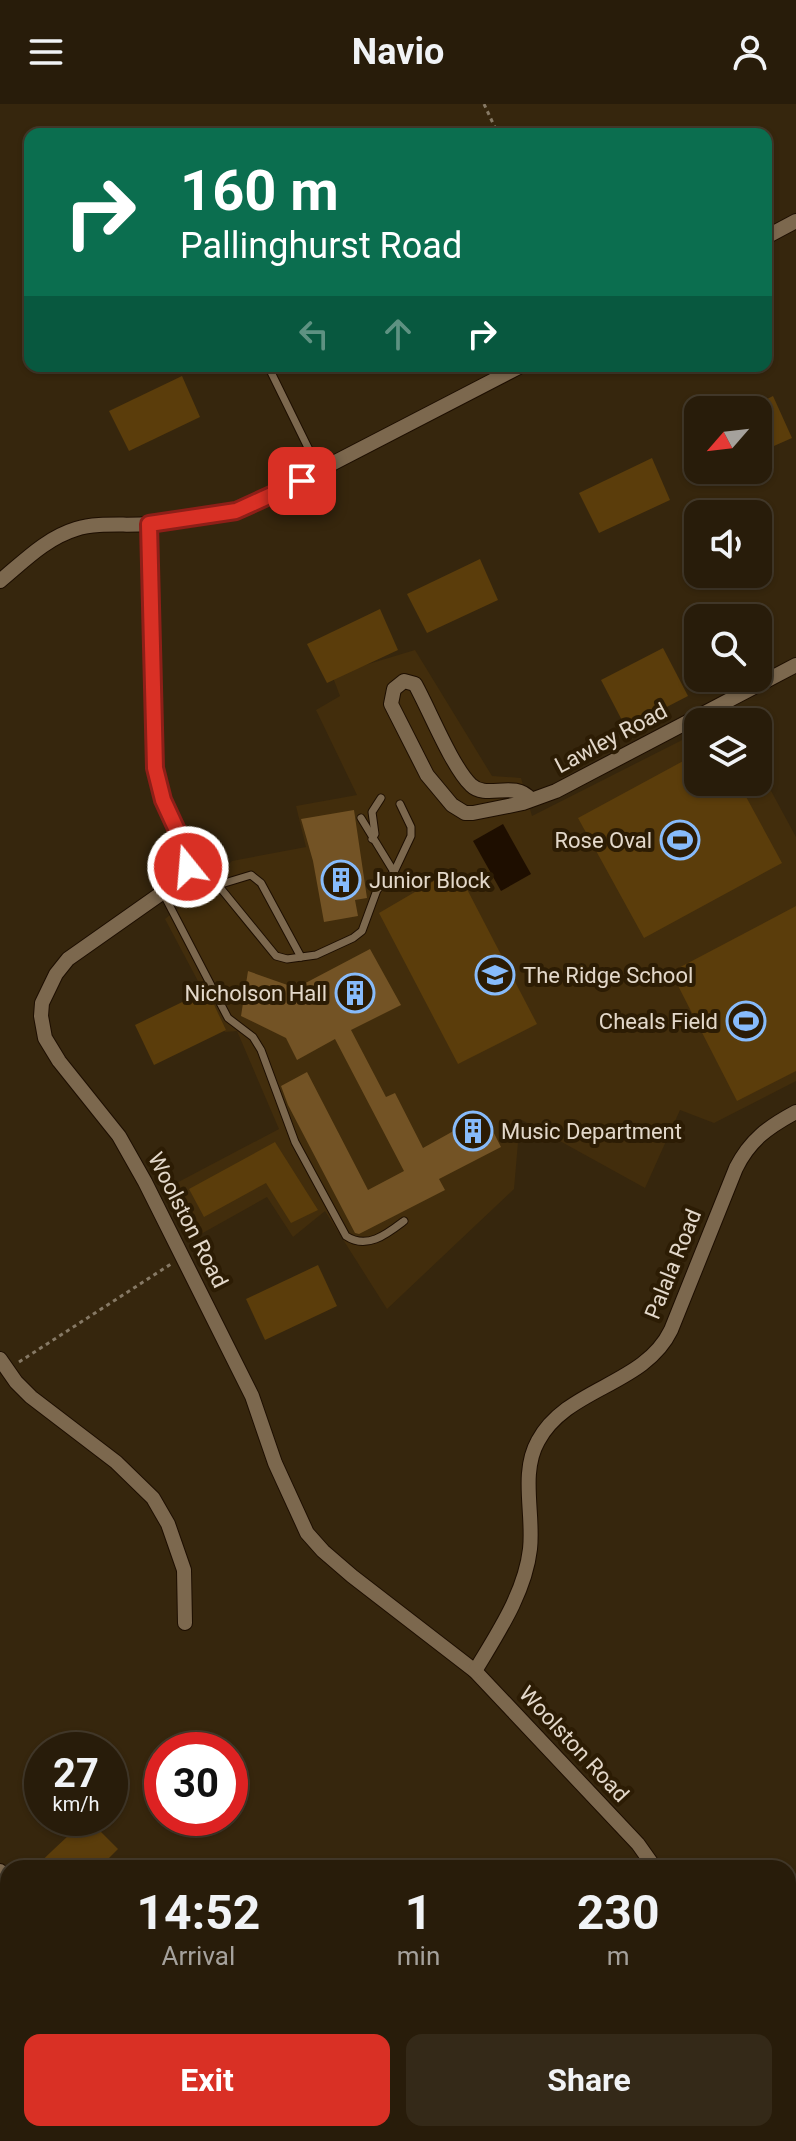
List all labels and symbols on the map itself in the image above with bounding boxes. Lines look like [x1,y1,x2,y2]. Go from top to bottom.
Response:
north arrow [684,396,772,484]
pin [268,447,336,515]
street label: Lawley Road [551,698,671,778]
sports icon: Rose Oval [659,819,701,861]
position arrow [146,825,230,909]
place label: Rose Oval [554,828,652,853]
building icon: Junior Block [320,859,362,901]
place label: Junior Block [369,868,491,893]
school or university icon: The Ridge School [474,954,516,996]
place label: The Ridge School [523,963,693,988]
building icon: Nicholson Hall [334,972,376,1014]
place label: Nicholson Hall [185,981,327,1006]
sports icon: Cheals Field [725,1000,767,1042]
place label: Cheals Field [599,1009,718,1034]
building icon: Music Department [452,1110,494,1152]
place label: Music Department [501,1119,682,1144]
street label: Woolston Road [143,1148,233,1292]
street label: Palala Road [640,1205,706,1323]
street label: Woolston Road [514,1681,634,1807]
speed limit sign: 30 [144,1732,248,1836]

